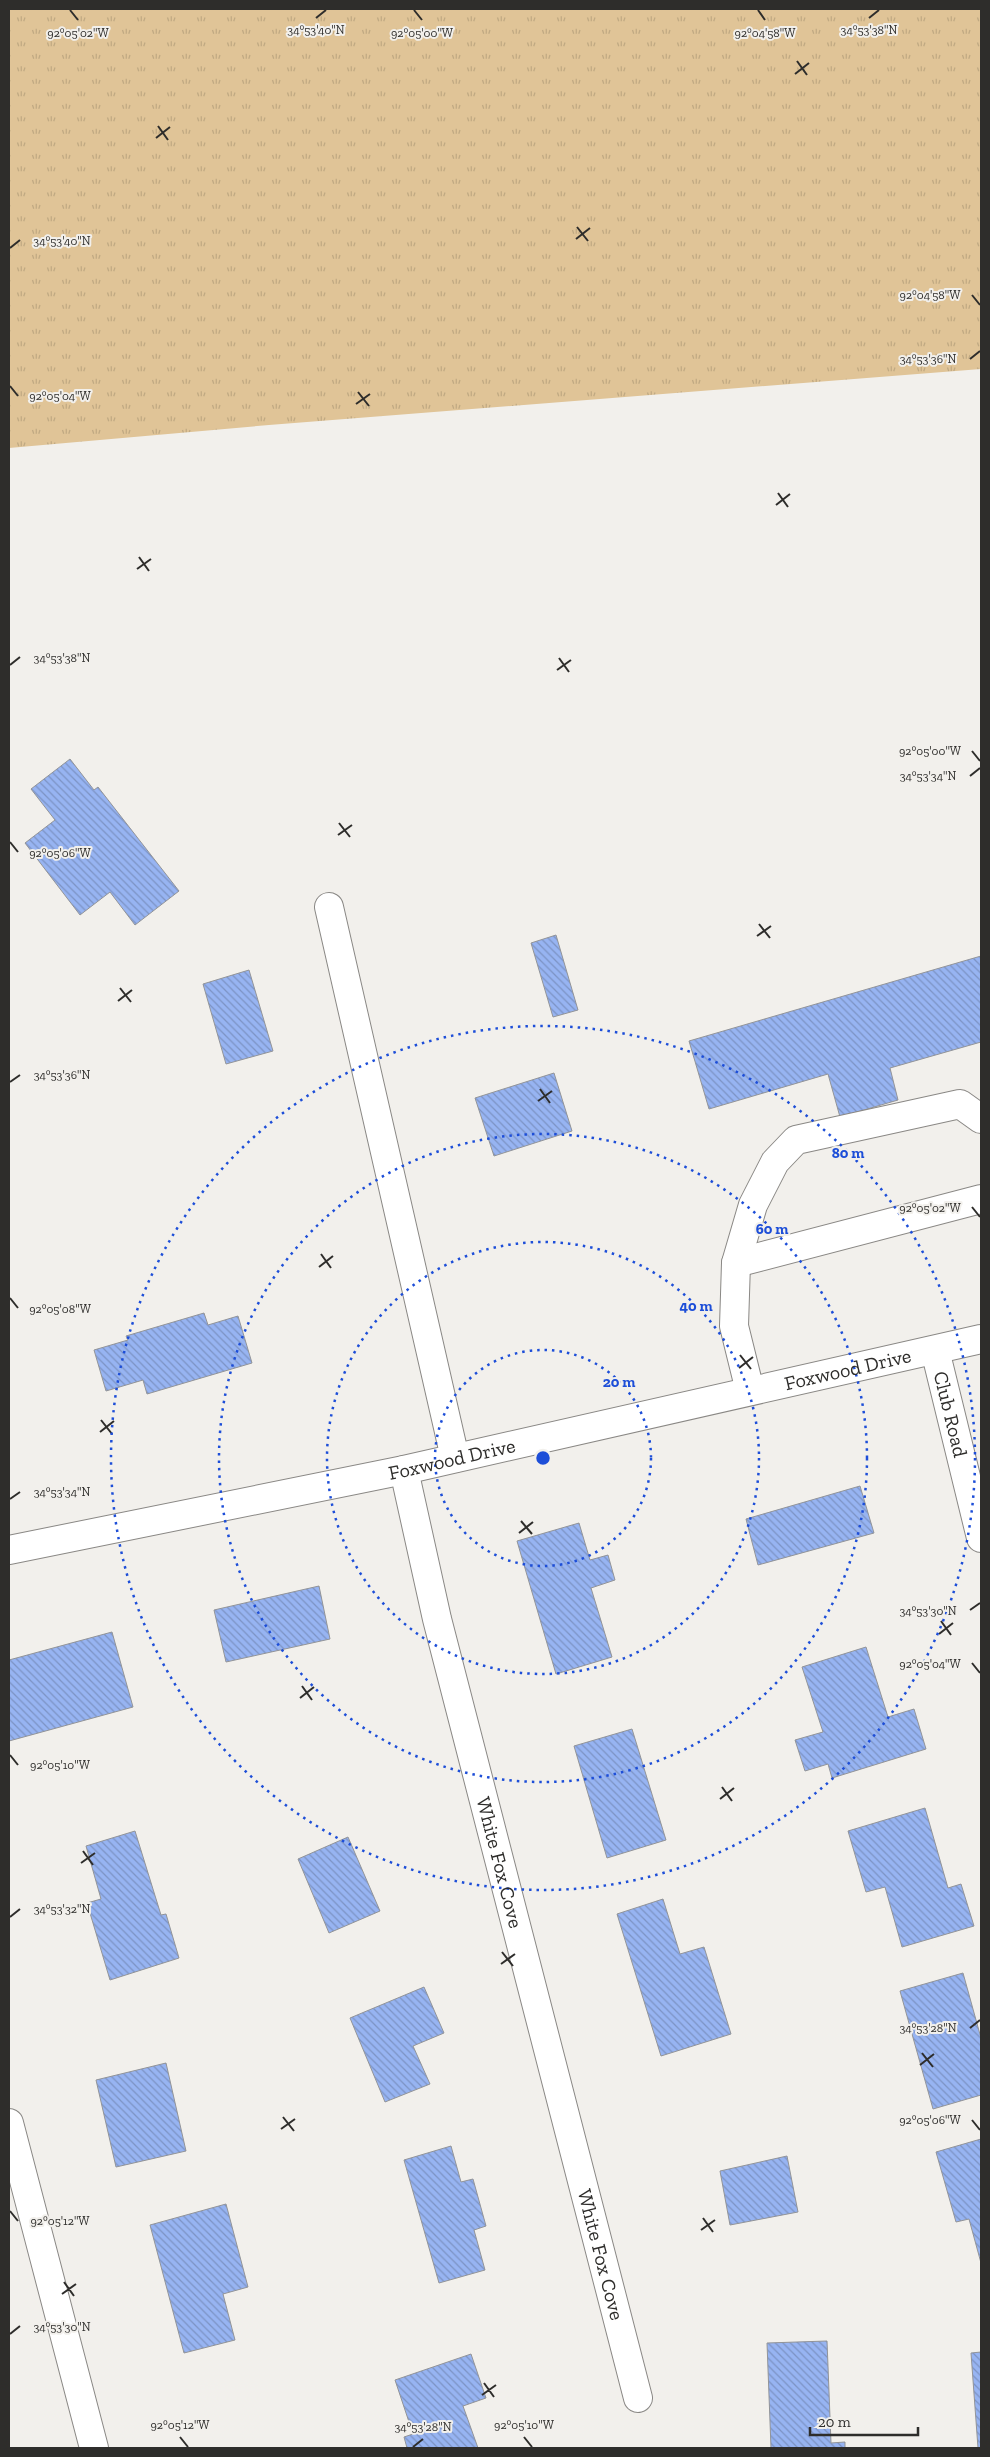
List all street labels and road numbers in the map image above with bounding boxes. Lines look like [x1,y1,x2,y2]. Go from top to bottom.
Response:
street label: Foxwood Drive [782,1343,913,1395]
street label: Club Road [929,1369,973,1460]
street label: Foxwood Drive [386,1433,517,1485]
street label: White Fox Cove [471,1794,528,1931]
street label: White Fox Cove [573,2186,629,2323]

